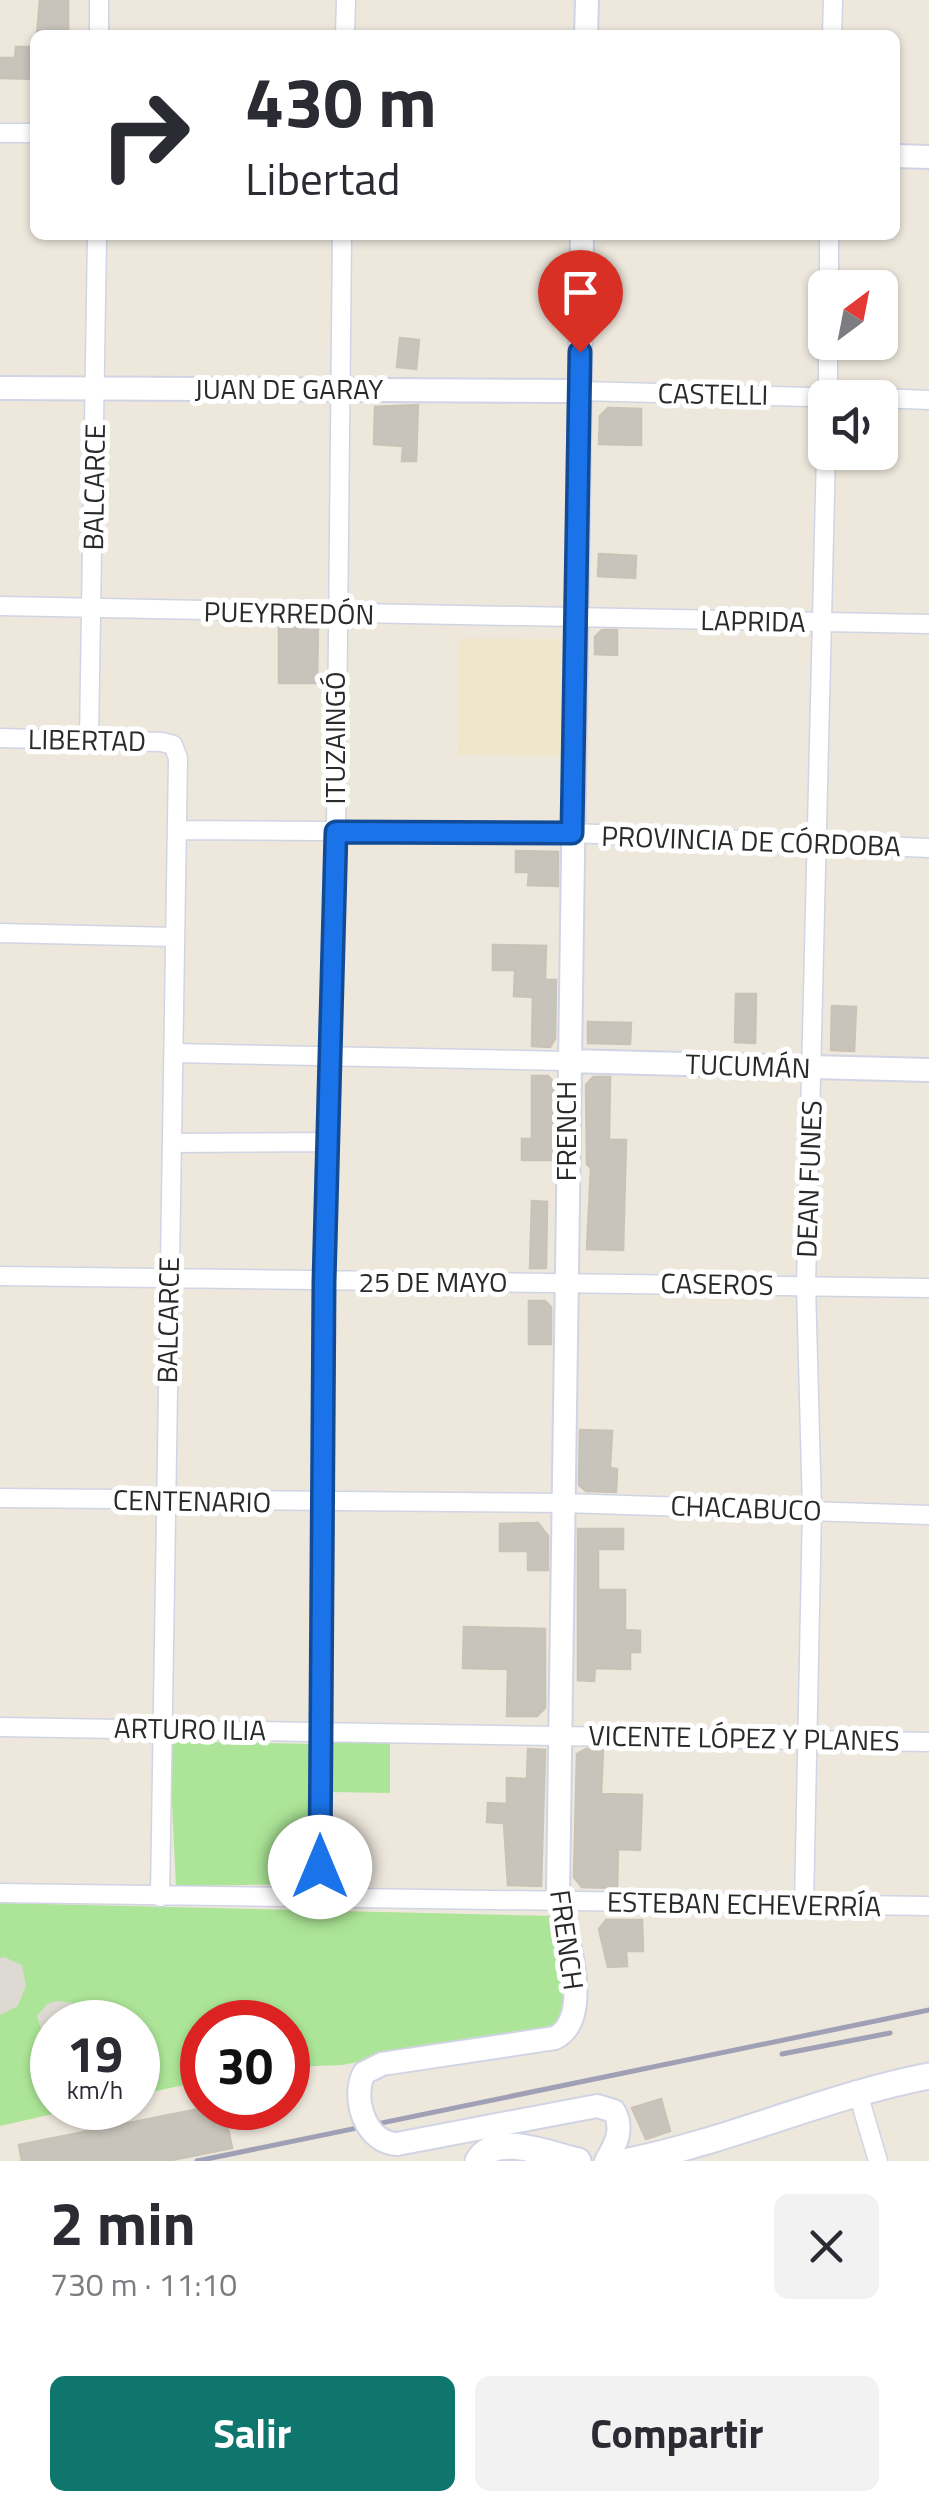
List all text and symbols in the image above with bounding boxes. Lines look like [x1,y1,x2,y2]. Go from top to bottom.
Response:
text: 430 m [245,48,437,154]
icon: right [80,70,210,200]
text: Libertad [245,144,401,212]
pin [538,250,623,353]
icon: arrive [553,265,608,320]
north arrow [808,270,898,360]
map controls [808,270,898,470]
street label: JUAN DE GARAY [195,367,383,410]
street label: CASTELLI [657,371,769,416]
button: sound [808,380,898,470]
street label: BALCARCE [71,423,116,551]
street label: PUEYRREDÓN [203,590,375,635]
street label: LAPRIDA [700,598,806,643]
street label: ITUZAINGÓ [313,672,356,804]
street label: LIBERTAD [28,717,146,762]
street label: PROVINCIA DE CÓRDOBA [601,814,902,867]
street label: TUCUMÁN [685,1042,811,1089]
street label: FRENCH [544,1081,587,1181]
street label: DEAN FUNES [784,1099,833,1258]
street label: BALCARCE [145,1256,190,1384]
street label: 25 DE MAYO [359,1260,507,1303]
street label: CASEROS [660,1261,774,1306]
street label: CENTENARIO [113,1478,271,1523]
street label: CHACABUCO [670,1483,822,1532]
street label: ARTURO ILIA [114,1706,267,1751]
street label: VICENTE LÓPEZ Y PLANES [588,1713,900,1762]
position arrow [268,1815,372,1919]
street label: ESTEBAN ECHEVERRÍA [607,1880,882,1927]
street label: FRENCH [539,1887,596,1993]
speed limit sign: 30 [180,2000,310,2130]
text: 19 [67,2015,123,2091]
text: km/h [67,2071,123,2109]
text: 2 min [50,2177,196,2268]
button: close [774,2194,879,2299]
text: 730 m · 11:10 [50,2260,237,2308]
button: Salir [50,2376,455,2491]
button: Compartir [475,2376,879,2491]

